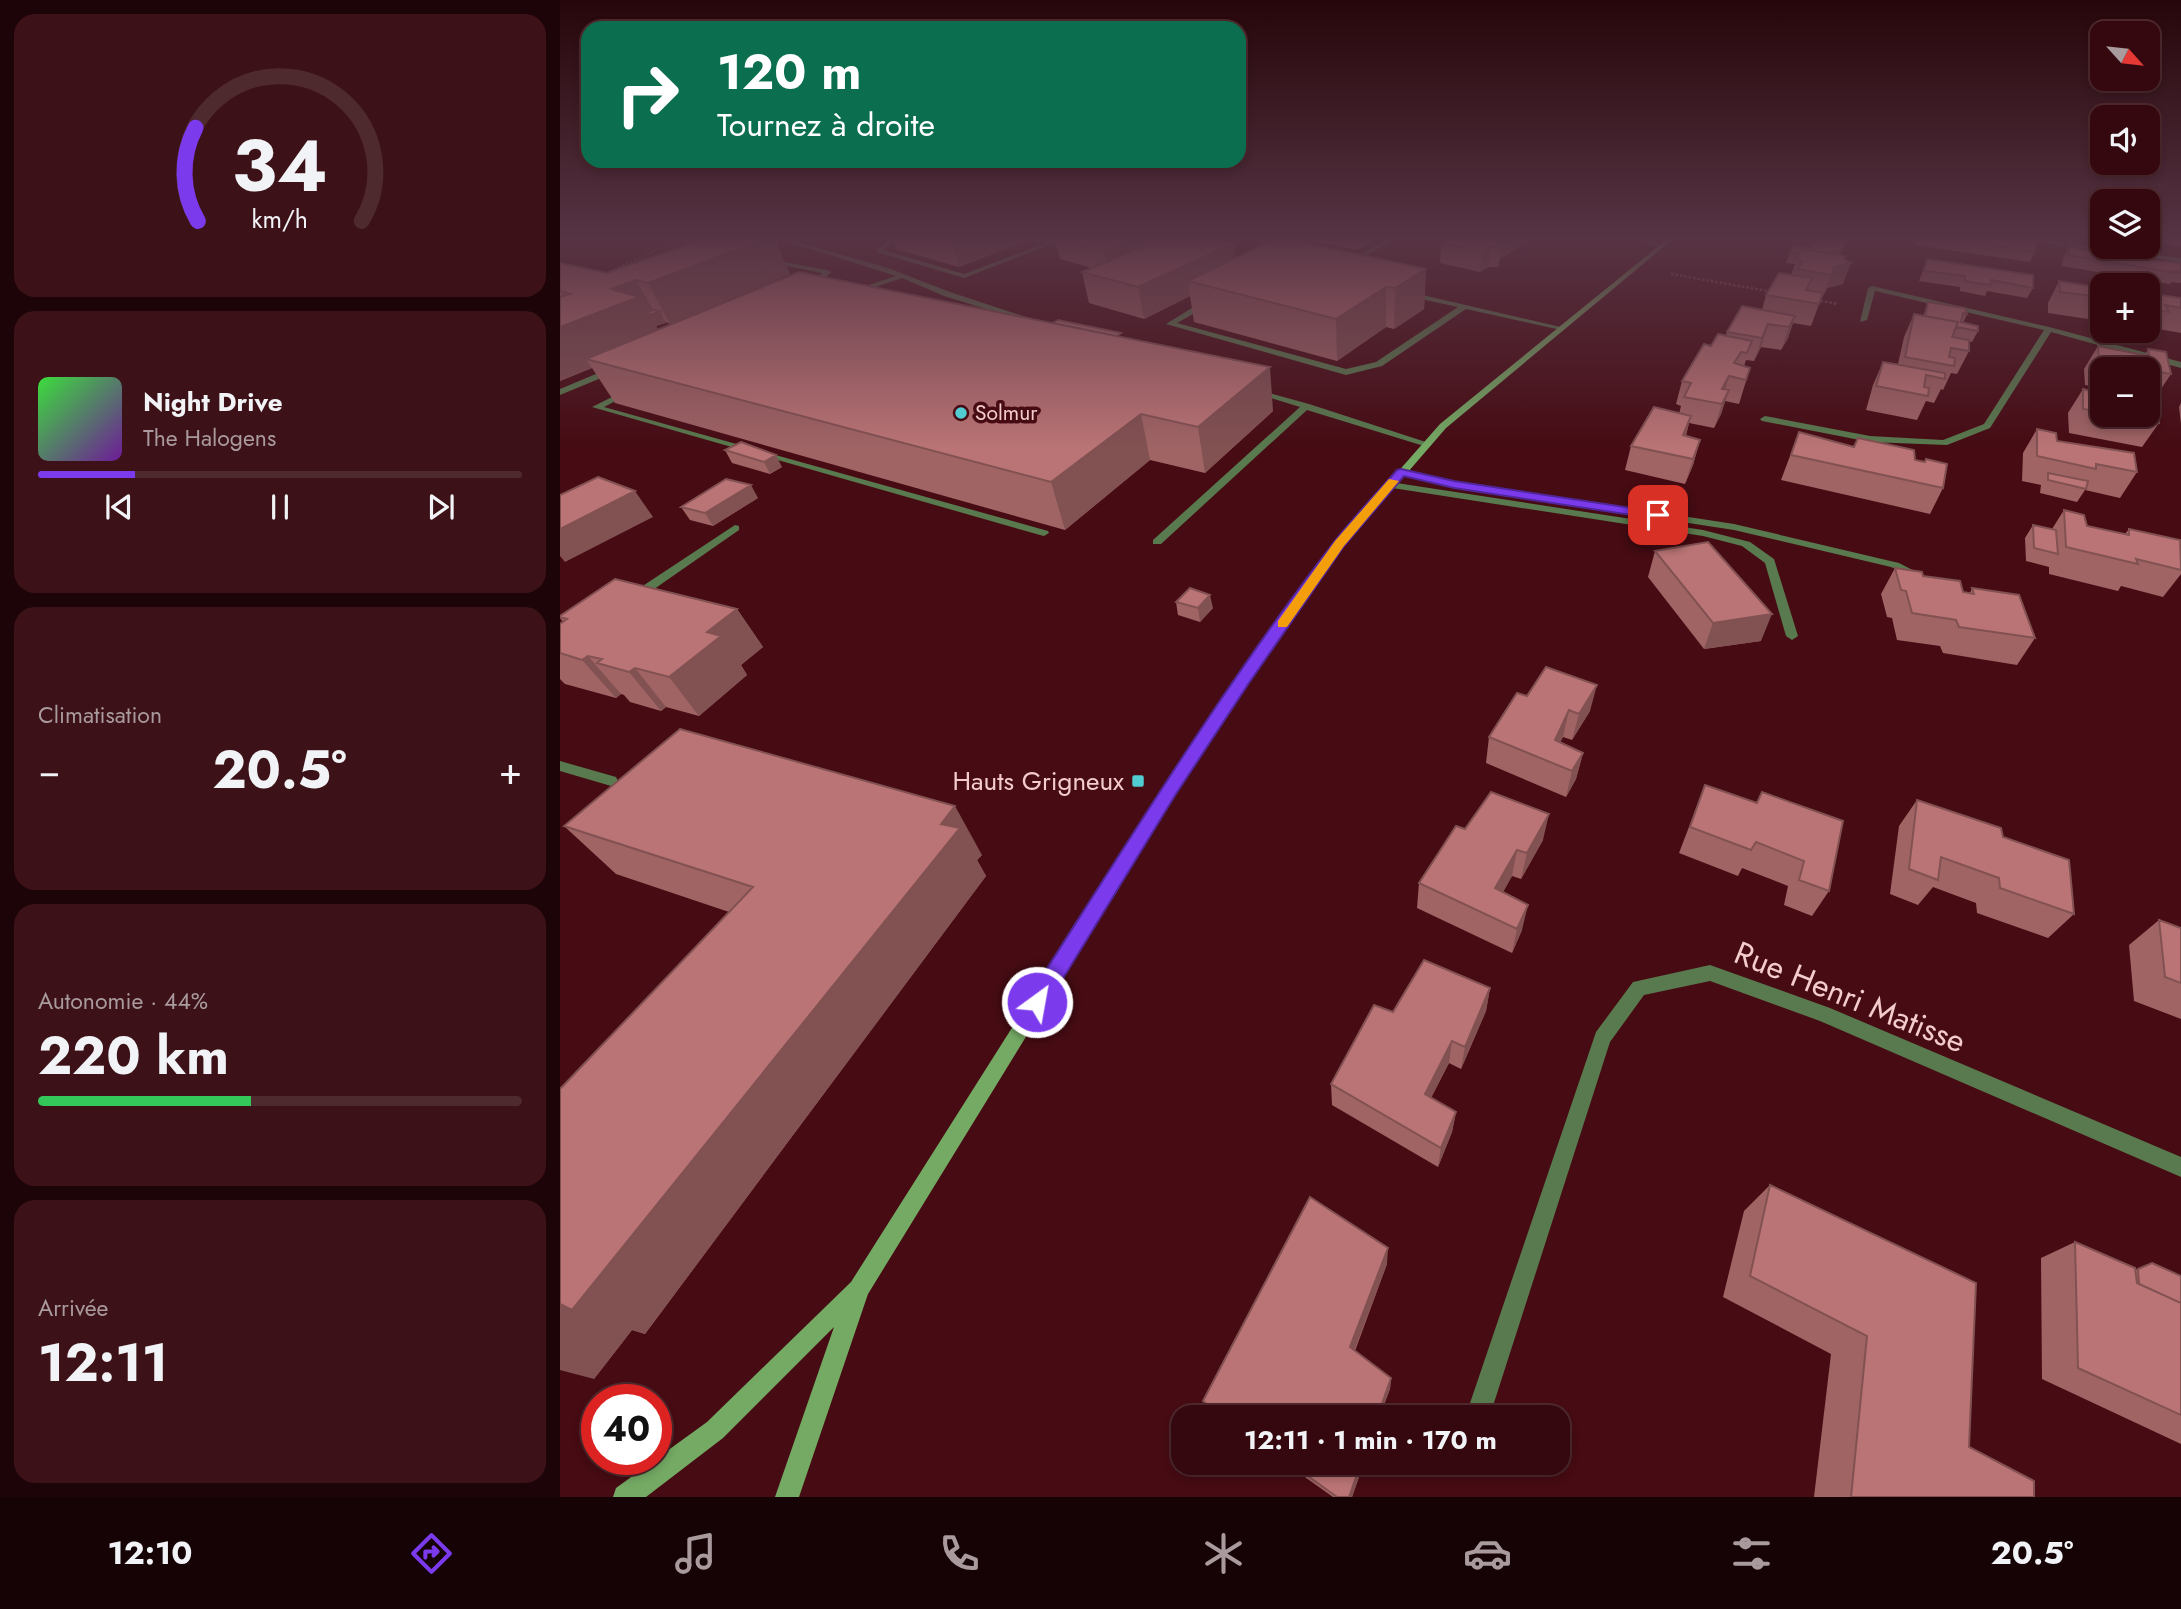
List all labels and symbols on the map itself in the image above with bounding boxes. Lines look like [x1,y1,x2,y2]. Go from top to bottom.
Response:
north arrow [2090,21,2160,91]
place label: Solmur [975,398,1038,428]
marker: Solmur [953,405,969,421]
pin [1628,485,1688,545]
place label: Hauts Grigneux [952,762,1124,800]
marker: Hauts Grigneux [1130,773,1146,789]
street label: Rue Henri Matisse [1728,930,1972,1064]
position arrow [1000,965,1074,1039]
speed limit sign: 40 [581,1384,672,1475]

